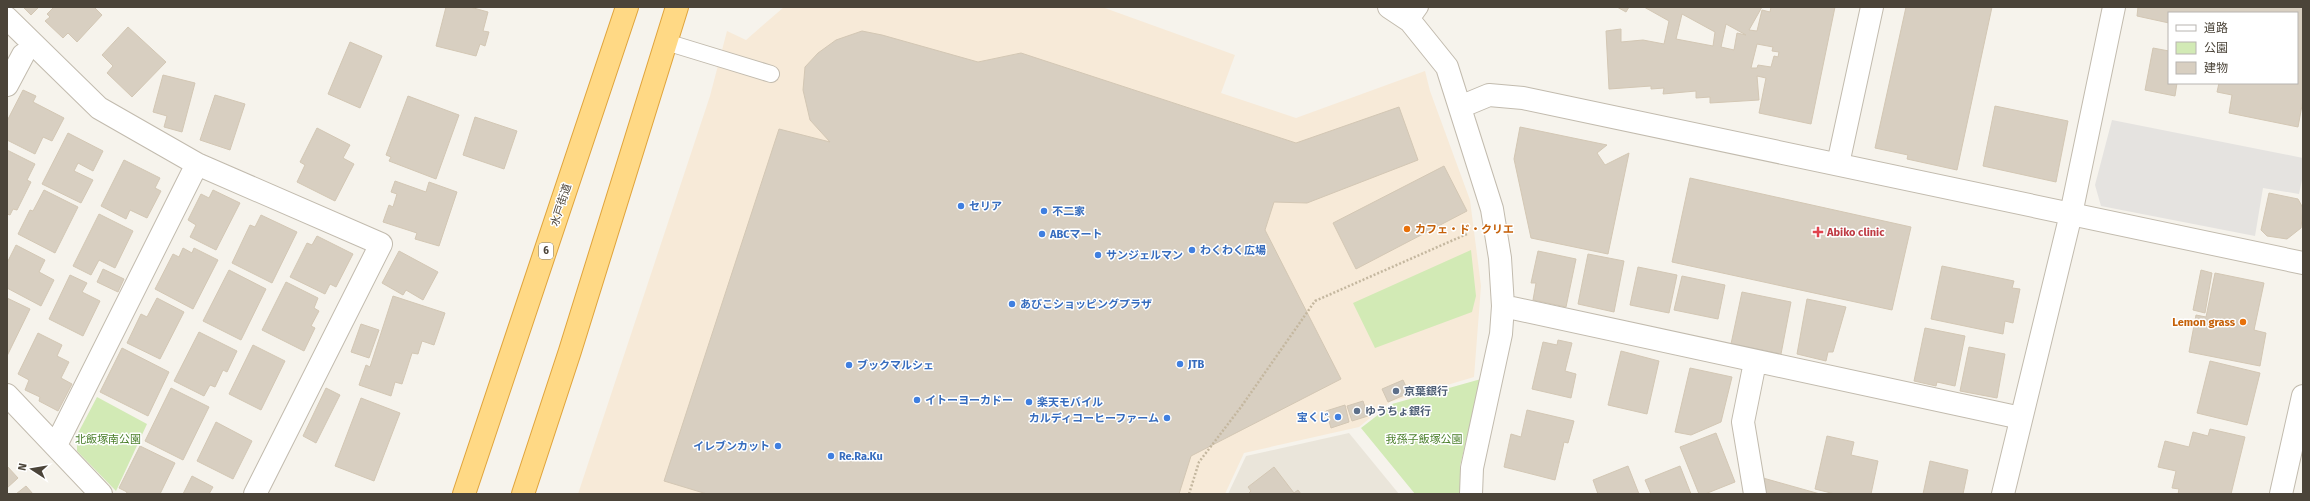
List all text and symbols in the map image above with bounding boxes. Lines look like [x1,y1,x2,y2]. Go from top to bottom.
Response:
legend [2168,12,2298,84]
text: 道路 [2204,21,2228,35]
text: 公園 [2204,41,2228,55]
text: 建物 [2204,61,2228,75]
street label: 水戸街道 [548,182,574,228]
place label: セリア [969,200,1002,213]
marker: セリア [956,201,966,211]
place label: 不二家 [1052,205,1085,218]
marker: 不二家 [1039,206,1049,216]
place label: カフェ・ド・クリエ [1415,223,1514,236]
marker: カフェ・ド・クリエ [1402,224,1412,234]
marker: Abiko clinic [1812,226,1824,238]
place label: Abiko clinic [1826,226,1885,239]
place label: ABCマート [1049,228,1103,241]
marker: ABCマート [1037,229,1047,239]
road number: 6 [539,243,553,259]
place label: わくわく広場 [1200,244,1266,257]
marker: わくわく広場 [1187,245,1197,255]
place label: サンジェルマン [1106,249,1183,262]
marker: サンジェルマン [1093,250,1103,260]
place label: あびこショッピングプラザ [1020,298,1152,311]
marker: あびこショッピングプラザ [1007,299,1017,309]
place label: Lemon grass [2172,316,2236,329]
marker: Lemon grass [2238,317,2248,327]
place label: JTB [1187,358,1204,371]
place label: ブックマルシェ [857,359,934,372]
marker: JTB [1175,359,1185,369]
marker: ブックマルシェ [844,360,854,370]
place label: 京葉銀行 [1404,385,1448,398]
marker: 京葉銀行 [1391,386,1401,396]
place label: イトーヨーカドー [925,394,1013,407]
marker: イトーヨーカドー [912,395,922,405]
place label: 楽天モバイル [1037,396,1103,409]
marker: 楽天モバイル [1024,397,1034,407]
place label: ゆうちょ銀行 [1365,405,1431,418]
marker: ゆうちょ銀行 [1352,406,1362,416]
place label: 宝くじ [1297,411,1330,424]
place label: カルディコーヒーファーム [1029,412,1159,425]
marker: 宝くじ [1333,412,1343,422]
marker: カルディコーヒーファーム [1162,413,1172,423]
park label: 北飯塚南公園 [75,433,141,446]
park label: 我孫子飯塚公園 [1386,433,1463,446]
place label: イレブンカット [693,440,770,453]
marker: イレブンカット [773,441,783,451]
north arrow [12,449,52,489]
place label: Re.Ra.Ku [839,450,883,463]
marker: Re.Ra.Ku [826,451,836,461]
text: N [16,462,30,472]

